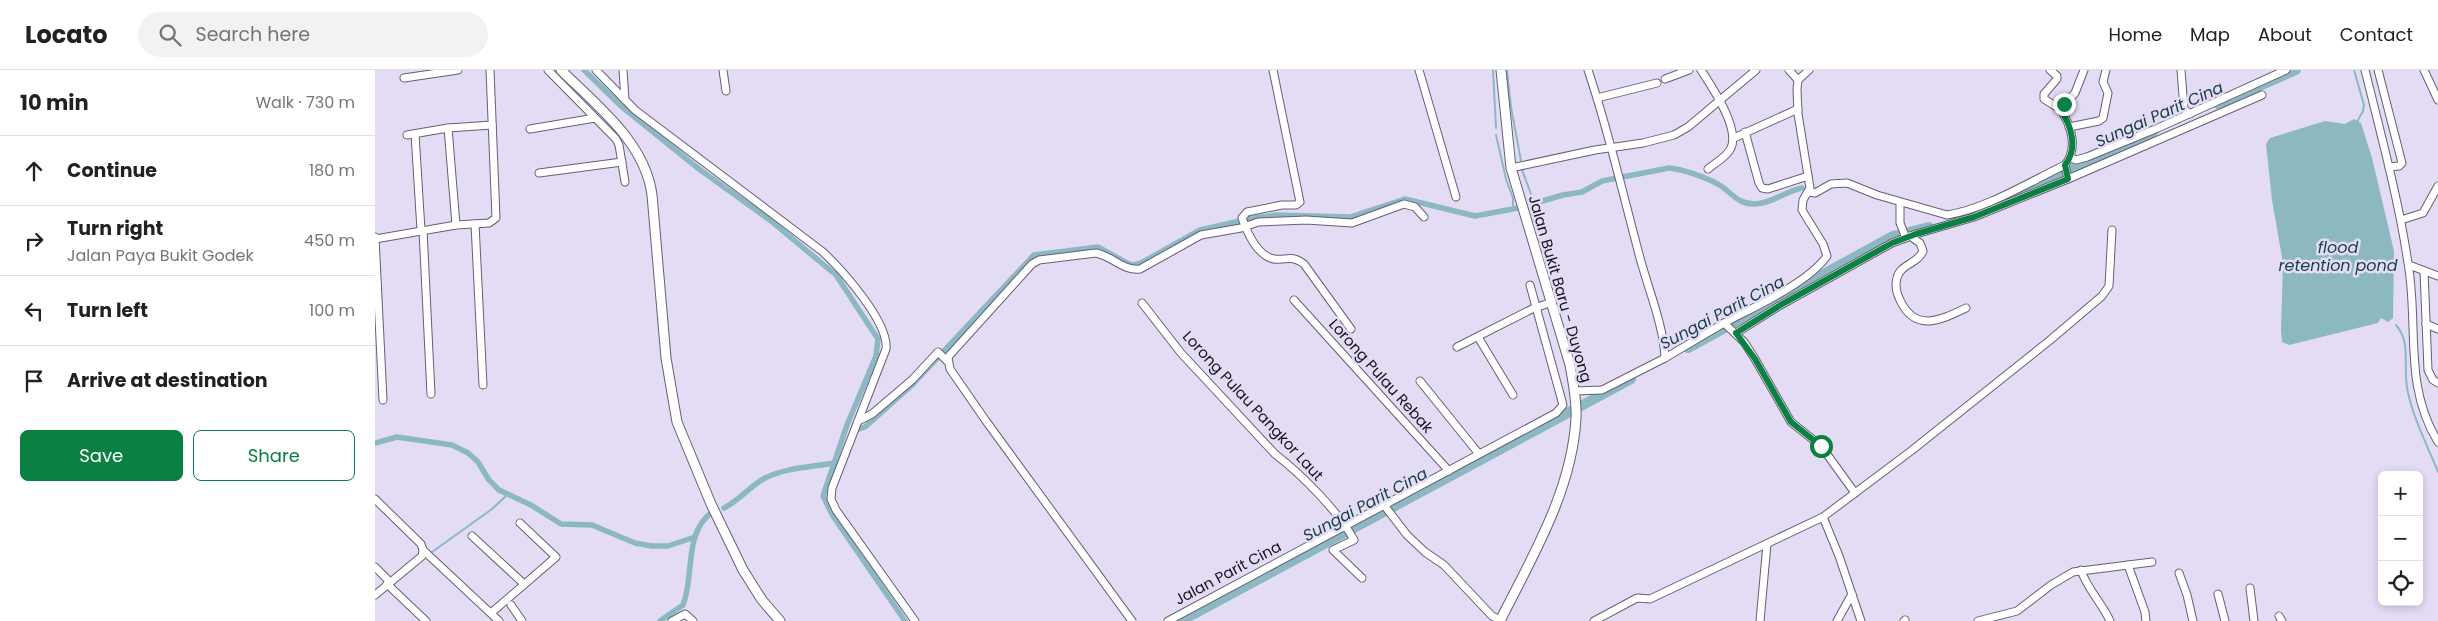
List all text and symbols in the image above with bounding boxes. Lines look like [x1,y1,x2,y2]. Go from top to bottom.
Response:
search box [138,12,488,57]
text: Locato [25,18,108,51]
icon: search [156,21,184,49]
text: Search here [196,21,310,48]
text: Home [2108,22,2162,47]
text: Map [2190,22,2230,47]
text: About [2258,22,2312,47]
text: Contact [2340,22,2413,47]
water label: Sungai Parit Cina [2091,76,2227,153]
text: 10 min [20,88,89,117]
text: Walk · 730 m [255,91,355,114]
route end [2053,93,2076,116]
icon: ahead [20,157,48,185]
text: Continue [67,157,157,184]
text: 180 m [309,159,355,182]
street label: Jalan Bukit Baru - Duyong [1524,193,1597,385]
text: Turn right [67,215,163,242]
icon: right [20,227,48,255]
text: 450 m [304,229,355,252]
water label: flood retention pond [2279,236,2398,277]
text: Jalan Paya Bukit Godek [67,244,254,267]
water label: Sungai Parit Cina [1656,270,1789,355]
icon: left [20,297,48,325]
text: Turn left [67,297,148,324]
text: 100 m [309,299,355,322]
street label: Lorong Pulau Rebak [1324,314,1439,438]
street label: Lorong Pulau Pangkor Laut [1178,326,1329,485]
icon: arrive [20,367,48,395]
text: Arrive at destination [67,367,268,394]
button: Save [20,430,183,481]
button: Share [193,430,355,481]
route start [1810,435,1833,458]
water label: Sungai Parit Cina [1299,462,1432,547]
map controls [2378,471,2423,606]
button: + [2378,471,2423,516]
button: − [2378,516,2423,561]
street label: Jalan Parit Cina [1171,536,1285,610]
button: locate [2378,561,2423,606]

